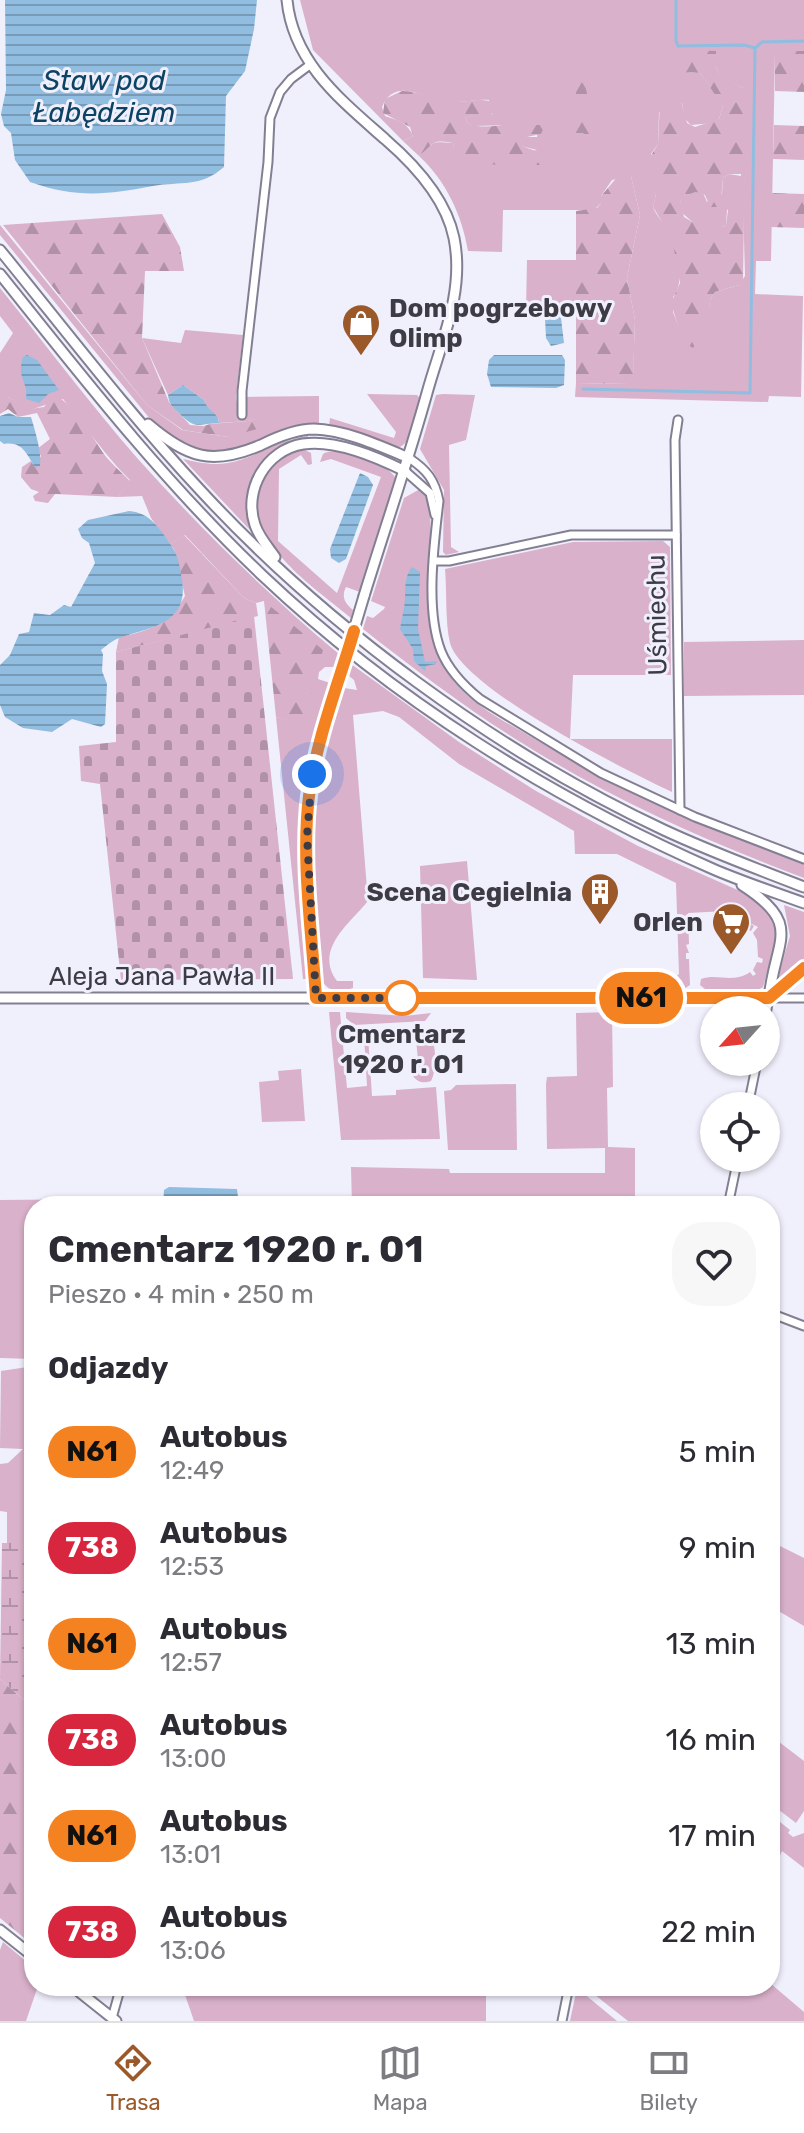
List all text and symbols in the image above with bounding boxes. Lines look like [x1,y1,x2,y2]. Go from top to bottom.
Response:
water label: Staw pod Łabędziem [33,64,175,129]
place label: Dom pogrzebowy Olimp [389,293,613,354]
shop icon: Dom pogrzebowy Olimp [340,302,382,357]
street label: Uśmiechu [640,554,674,676]
your location [292,754,332,794]
building icon: Scena Cegielnia [579,871,621,926]
place label: Scena Cegielnia [366,877,572,908]
supermarket icon: Orlen [710,901,752,956]
place label: Orlen [633,907,703,938]
street label: Aleja Jana Pawła II [49,961,275,992]
line badge: N61 [595,972,687,1024]
marker: Cmentarz 1920 r. 01 [385,981,419,1015]
text: N61 [615,981,667,1014]
north arrow [700,996,780,1076]
map controls [700,996,780,1172]
place label: Cmentarz 1920 r. 01 [338,1019,466,1080]
button: locate [700,1092,780,1172]
button: heart [672,1222,756,1306]
text: Cmentarz 1920 r. 01 [48,1226,424,1272]
text: Pieszo · 4 min · 250 m [48,1279,314,1310]
text: Odjazdy [48,1350,168,1386]
text: Autobus [160,1419,288,1455]
text: 5 min [679,1434,756,1470]
text: N61 [66,1435,118,1468]
text: 12:49 [160,1455,224,1486]
text: Autobus [160,1515,288,1551]
text: 9 min [679,1530,756,1566]
text: 738 [65,1531,119,1564]
text: 12:53 [160,1551,224,1582]
text: Autobus [160,1611,288,1647]
text: 13 min [666,1626,756,1662]
text: N61 [66,1627,118,1660]
text: 12:57 [160,1647,222,1678]
text: Autobus [160,1707,288,1743]
text: 16 min [666,1722,756,1758]
text: 738 [65,1723,119,1756]
text: 13:00 [160,1743,226,1774]
text: Autobus [160,1803,288,1839]
text: 17 min [668,1818,756,1854]
text: N61 [66,1819,118,1852]
text: 13:01 [160,1839,221,1870]
text: Autobus [160,1899,288,1935]
text: 22 min [661,1914,756,1950]
text: 738 [65,1915,119,1948]
text: 13:06 [160,1935,226,1966]
tab: Trasa [106,2041,161,2116]
tab: Mapa [373,2041,428,2116]
tab: Bilety [640,2041,698,2116]

